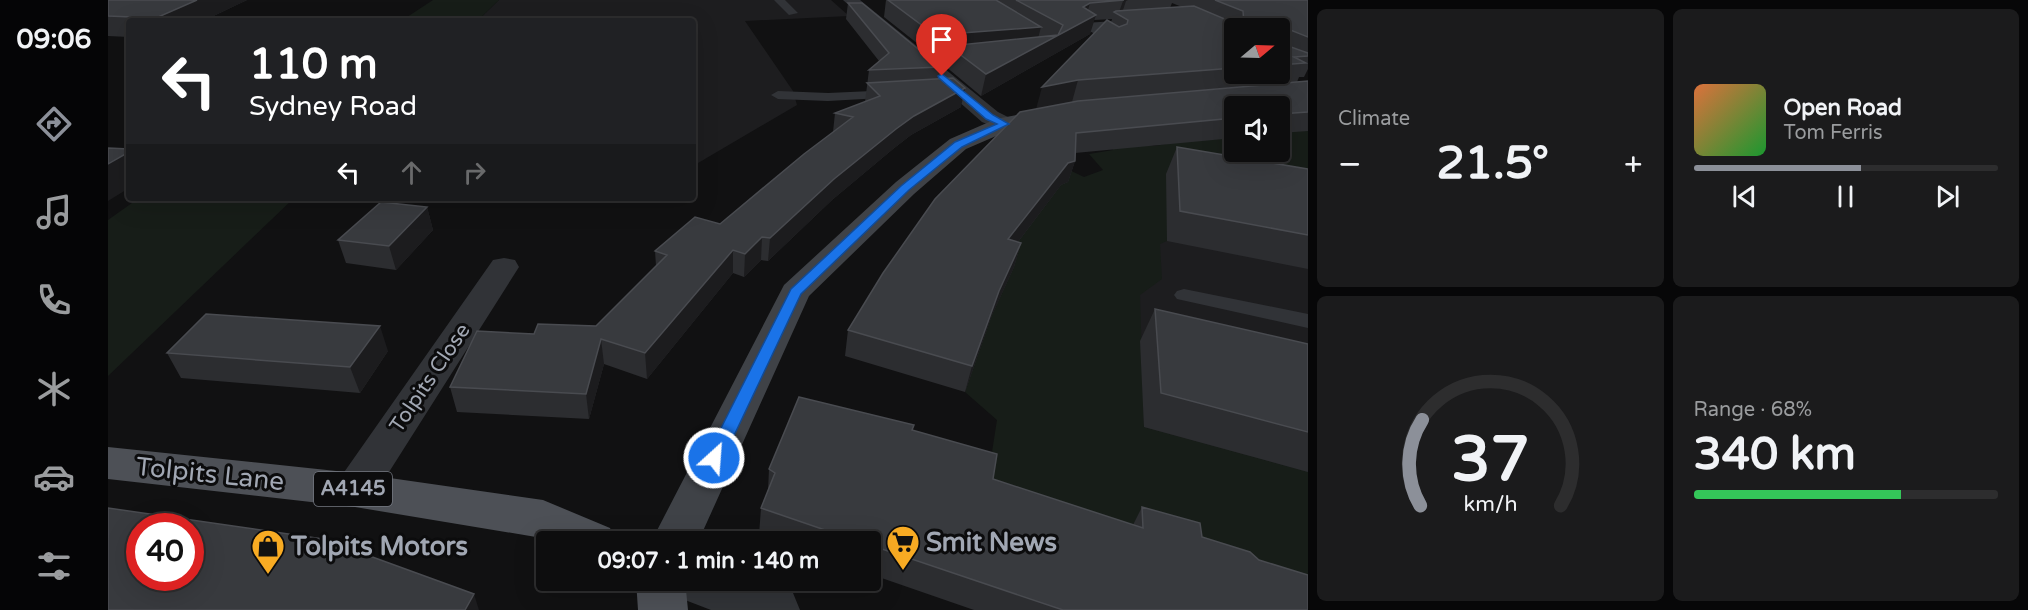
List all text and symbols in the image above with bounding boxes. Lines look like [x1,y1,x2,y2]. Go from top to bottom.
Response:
pin [916,14,967,76]
north arrow [1224,18,1290,84]
map controls [1224,18,1290,162]
text: 09:06 [17,23,91,56]
icon: arrive [925,23,958,56]
text: 110 m [249,39,378,90]
icon: left [150,42,228,120]
text: Sydney Road [249,90,417,123]
text: Open Road [1784,95,1902,121]
button: sound [1224,96,1290,162]
icon: directions [33,103,75,145]
text: Climate [1338,107,1410,131]
text: Tom Ferris [1784,121,1883,145]
text: 21.5° [1436,137,1549,191]
text: − [1338,145,1362,184]
text: + [1624,145,1642,184]
icon: left [332,156,365,189]
icon: ahead [395,156,428,189]
icon: right [458,156,491,189]
icon: previous [1728,180,1761,213]
icon: pause [1829,180,1862,213]
icon: next [1931,180,1964,213]
icon: music [33,191,75,233]
icon: phone [33,279,75,321]
street label: Tolpits Close [384,319,476,437]
icon: climate [33,368,75,410]
text: Range · 68% [1694,398,1812,422]
text: 37 [1451,423,1529,498]
position arrow [682,426,746,490]
text: 340 km [1694,428,1856,482]
street label: Tolpits Lane [134,451,286,497]
icon: car [33,456,75,498]
road number: A4145 [314,472,392,506]
text: km/h [1463,491,1517,517]
speed limit sign: 40 [126,513,204,591]
supermarket icon: Smit News [885,524,921,571]
place label: Smit News [926,527,1057,558]
shop icon: Tolpits Motors [250,528,286,575]
place label: Tolpits Motors [290,531,468,562]
icon: filters [33,545,75,587]
text: 09:07 · 1 min · 140 m [598,548,819,574]

